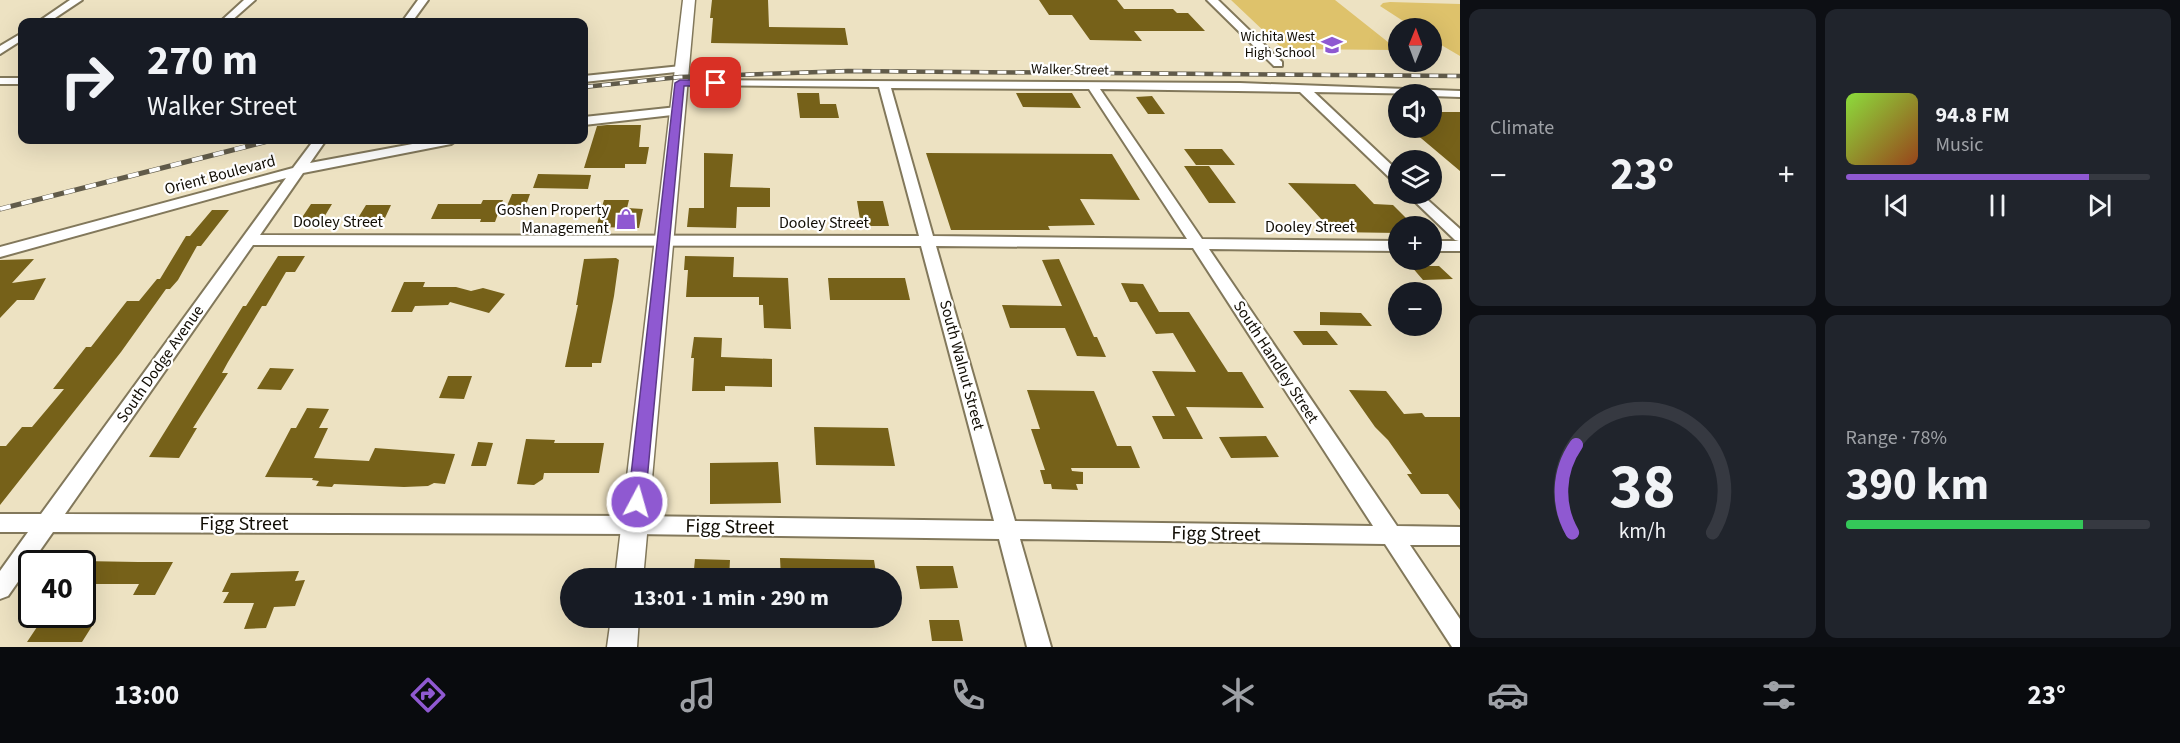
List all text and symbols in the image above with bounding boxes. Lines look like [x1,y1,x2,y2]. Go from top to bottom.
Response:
north arrow [1388,18,1442,72]
map controls [1388,18,1442,336]
place label: Wichita West High School [1241,27,1315,63]
text: 270 m [147,31,258,91]
school or university icon: Wichita West High School [1320,33,1344,57]
icon: right [48,42,126,120]
pin [690,57,741,108]
street label: Walker Street [1031,59,1109,81]
icon: arrive [699,66,732,99]
button: sound [1388,84,1442,138]
text: Walker Street [147,87,297,126]
text: 94.8 FM [1936,99,2010,131]
text: Climate [1490,114,1554,142]
text: Music [1936,131,1983,159]
text: 23° [1610,143,1674,207]
street label: Orient Boulevard [162,150,278,200]
button: layers [1388,150,1442,204]
text: − [1490,152,1506,199]
text: + [1778,152,1794,199]
icon: previous [1880,189,1913,222]
icon: pause [1981,189,2014,222]
icon: next [2083,189,2116,222]
place label: Goshen Property Management [497,199,610,239]
shop icon: Goshen Property Management [614,207,638,231]
street label: Dooley Street [293,211,384,233]
street label: Dooley Street [779,212,870,234]
street label: Dooley Street [1265,216,1356,238]
button: + [1388,216,1442,270]
button: − [1388,282,1442,336]
street label: South Handley Street [1228,296,1324,428]
street label: South Walnut Street [934,298,990,433]
street label: South Dodge Avenue [111,301,209,427]
text: Range · 78% [1846,424,1947,452]
text: 38 [1609,443,1675,532]
text: 390 km [1846,453,1989,517]
position arrow [605,470,669,534]
street label: Figg Street [199,510,289,538]
street label: Figg Street [685,512,775,542]
text: km/h [1618,517,1666,548]
street label: Figg Street [1171,519,1261,549]
speed limit sign: 40 [18,550,96,628]
text: 13:01 · 1 min · 290 m [633,582,829,614]
icon: directions [407,674,449,716]
icon: music [677,674,719,716]
icon: phone [947,674,989,716]
icon: climate [1217,674,1259,716]
icon: car [1487,674,1529,716]
icon: filters [1758,674,1800,716]
text: 13:00 [114,676,179,715]
text: 23° [2028,676,2066,715]

